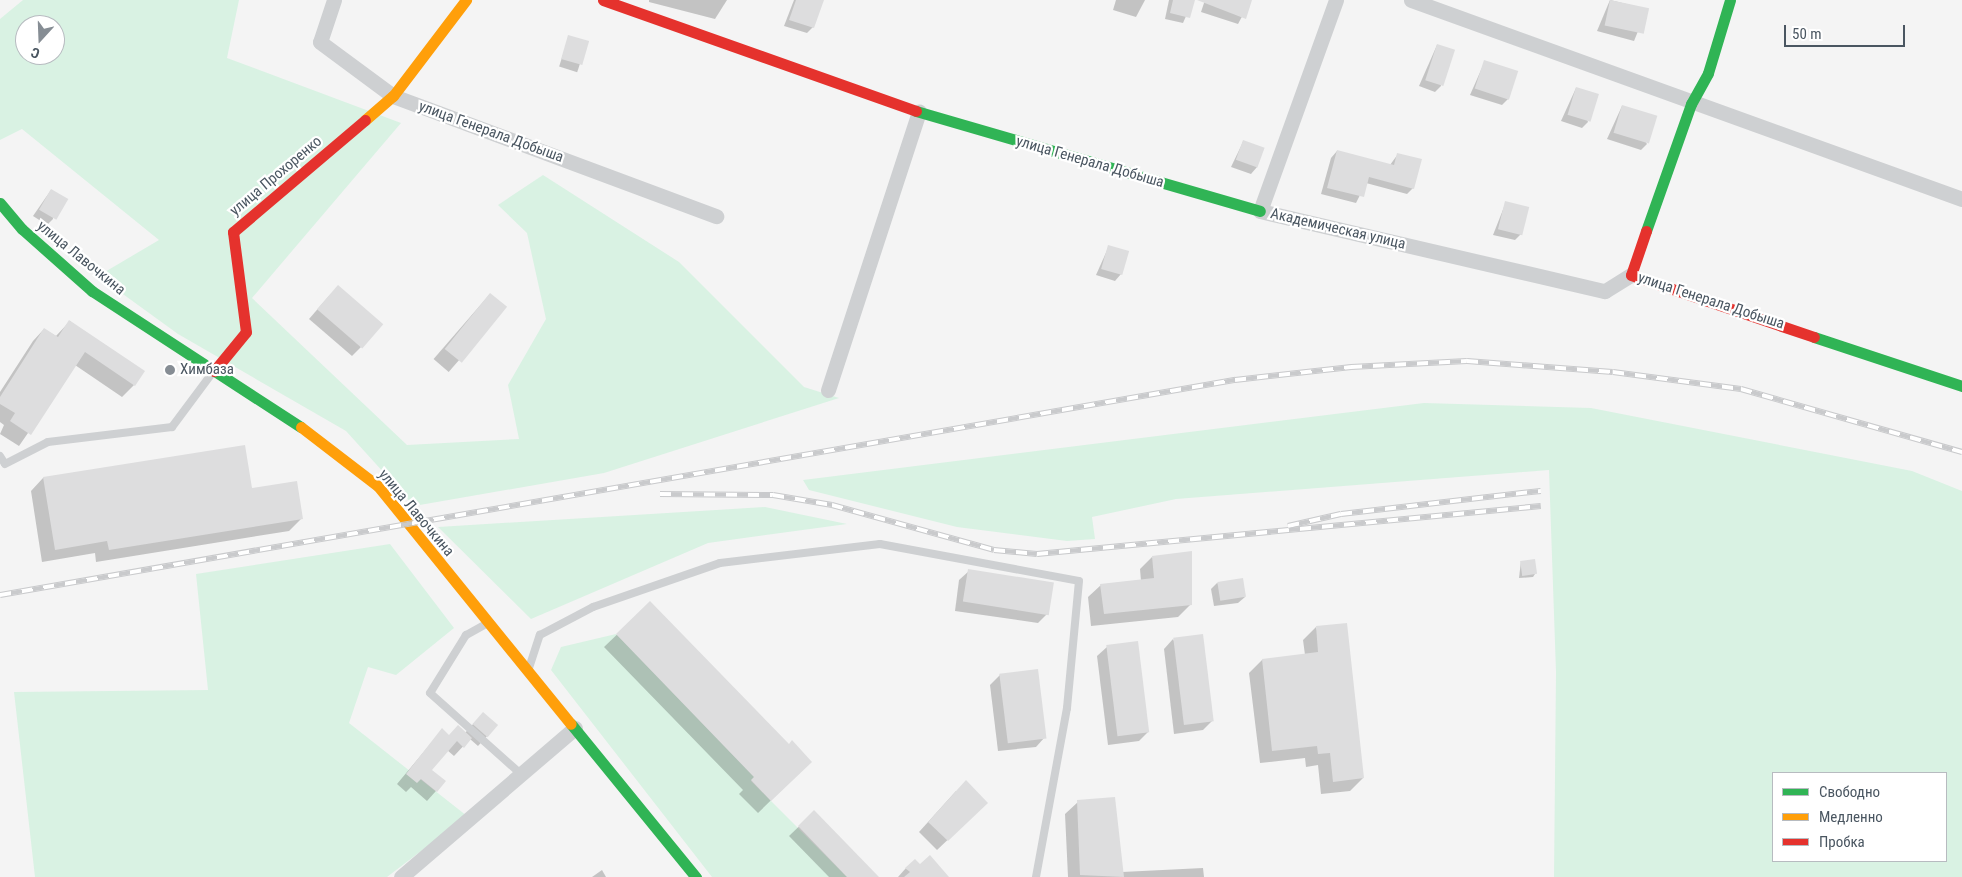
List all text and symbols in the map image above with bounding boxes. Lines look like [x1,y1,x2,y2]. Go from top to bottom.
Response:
north arrow [15,15,65,65]
scale bar [1787,15,1908,47]
text: 50 m [1792,25,1822,43]
text: С [29,44,42,62]
street label: улица Генерала Добыша [416,97,566,167]
street label: улица Прохоренко [226,132,326,220]
street label: улица Генерала Добыша [1014,132,1166,192]
street label: Академическая улица [1269,205,1407,253]
street label: улица Лавочкина [33,217,129,299]
street label: улица Генерала Добыша [1636,269,1786,333]
place label: Химбаза [180,361,234,379]
marker: Химбаза [164,364,176,376]
street label: улица Лавочкина [374,466,458,560]
legend [1772,772,1947,862]
text: Свободно [1819,783,1880,801]
text: Медленно [1819,808,1883,826]
text: Пробка [1819,833,1865,851]

